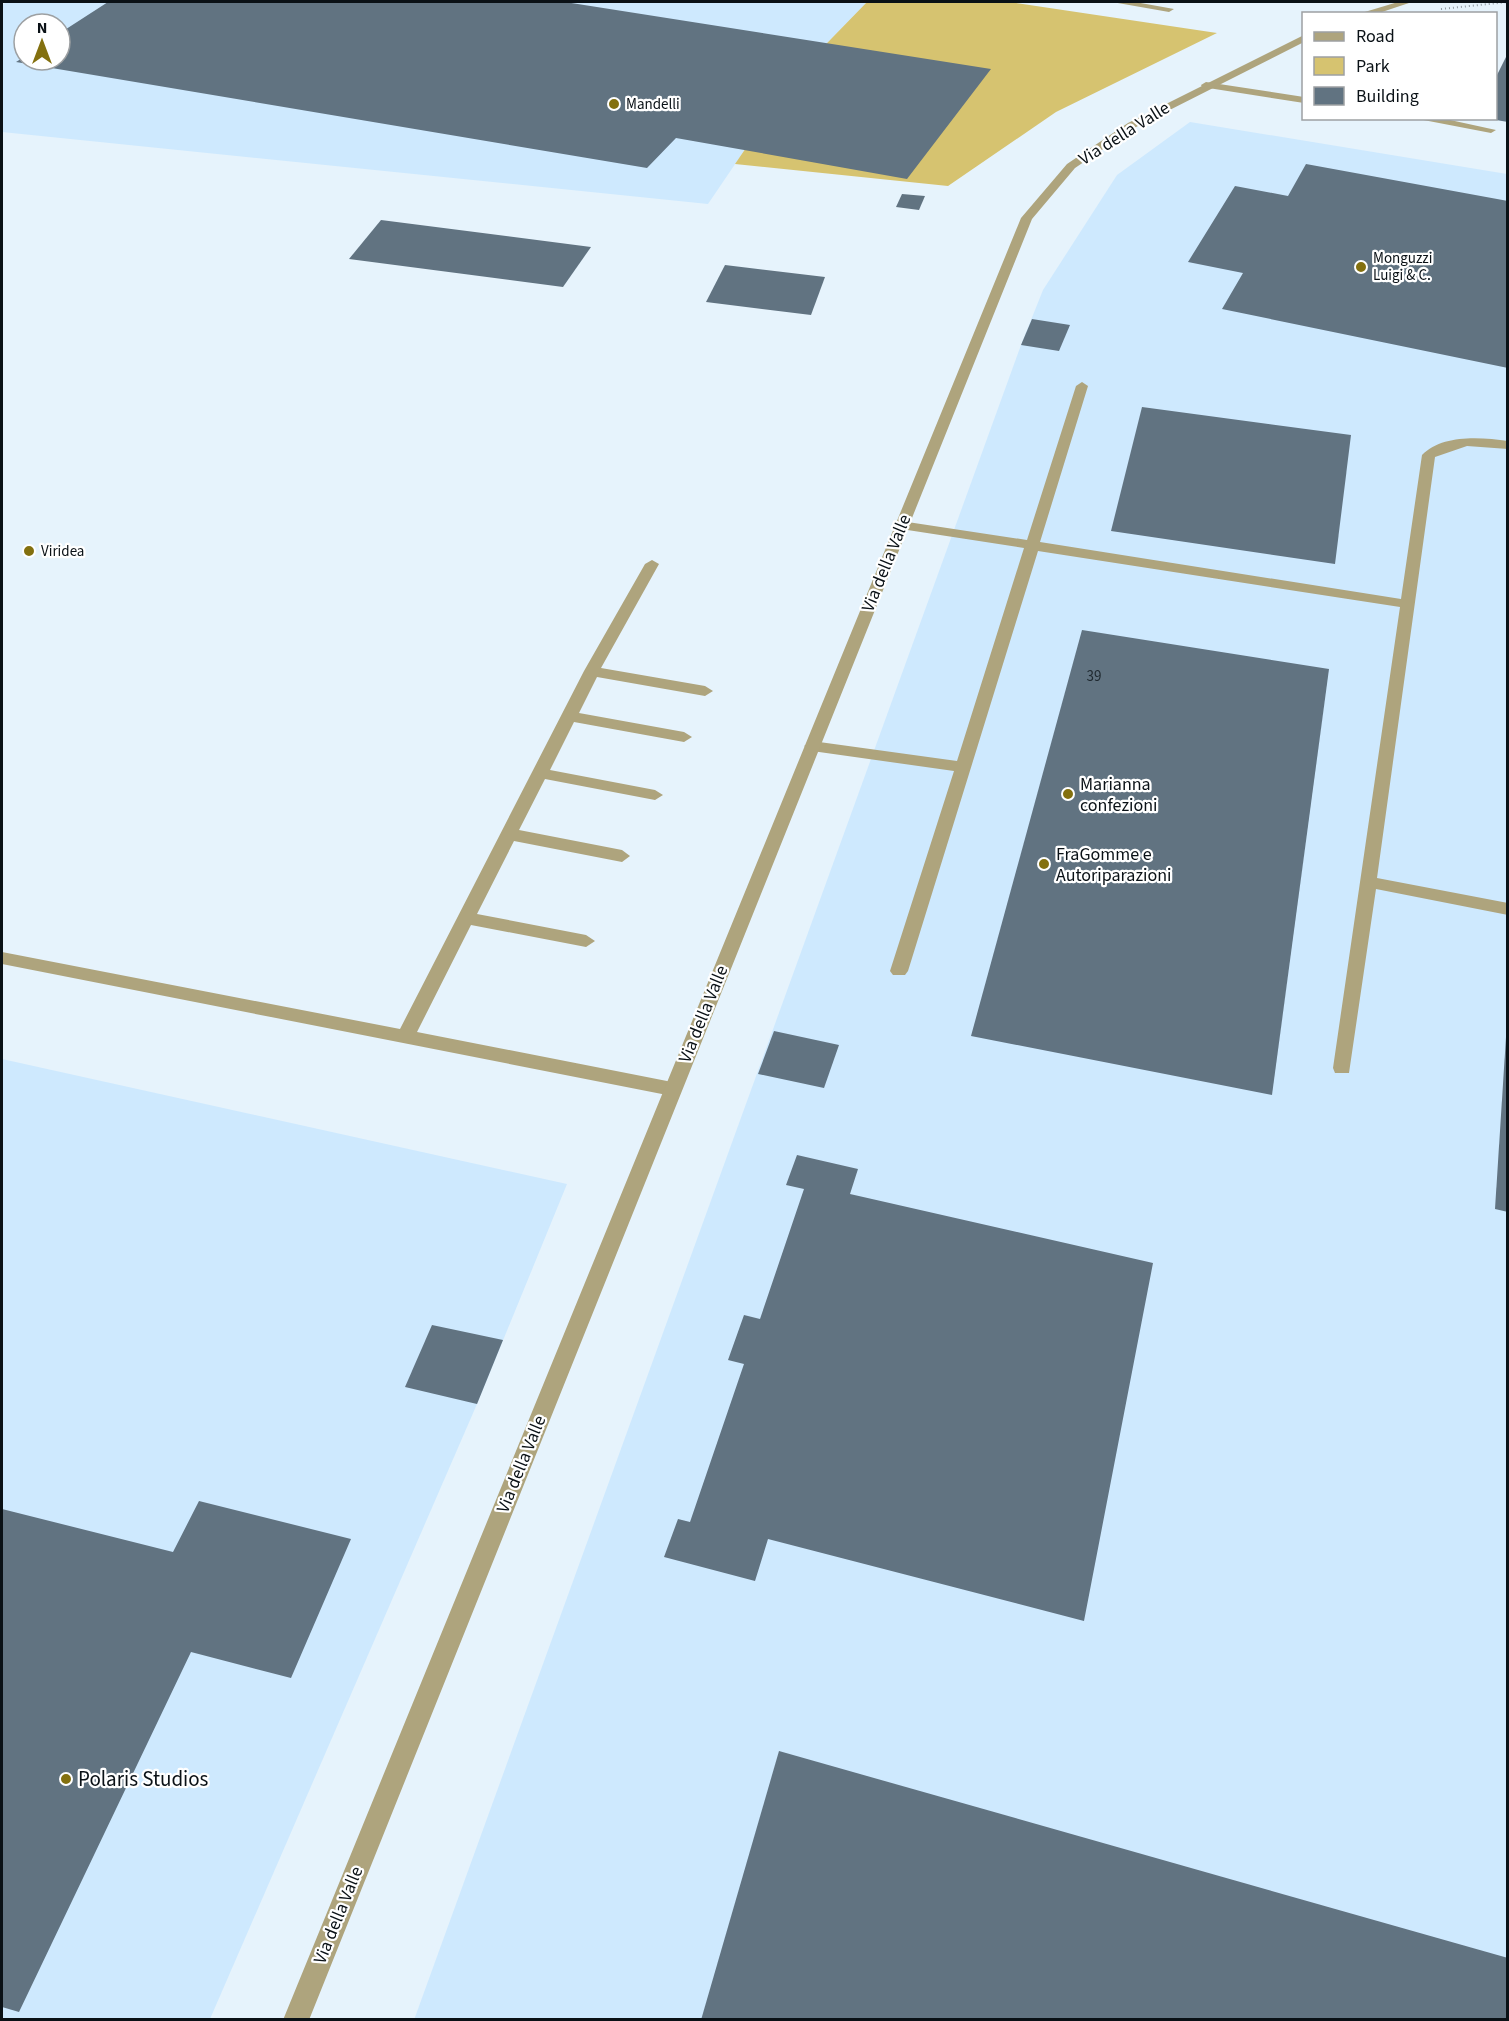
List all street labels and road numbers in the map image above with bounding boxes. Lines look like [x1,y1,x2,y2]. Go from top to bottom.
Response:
street label: Via della Valle [1074,95,1175,171]
street label: Via della Valle [856,511,917,616]
street label: Via della Valle [673,962,734,1067]
street label: Via della Valle [491,1412,552,1517]
street label: Via della Valle [308,1863,369,1968]

